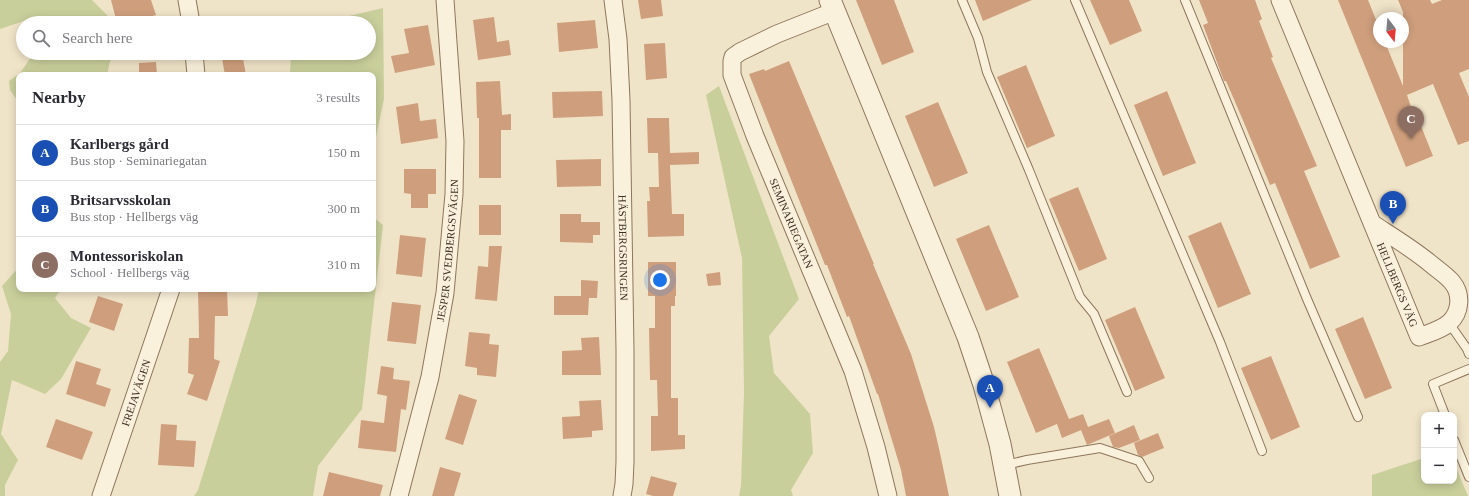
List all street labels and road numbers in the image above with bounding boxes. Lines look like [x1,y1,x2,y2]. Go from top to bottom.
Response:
street label: SEMINARIEGATAN [767,176,815,270]
street label: JESPER SVEDBERGSVÄGEN [434,179,460,322]
street label: HÄSTBERGSRINGEN [617,195,630,301]
street label: HELLBERGS VÄG [1375,241,1420,329]
street label: FREJAVÄGEN [119,358,153,428]

